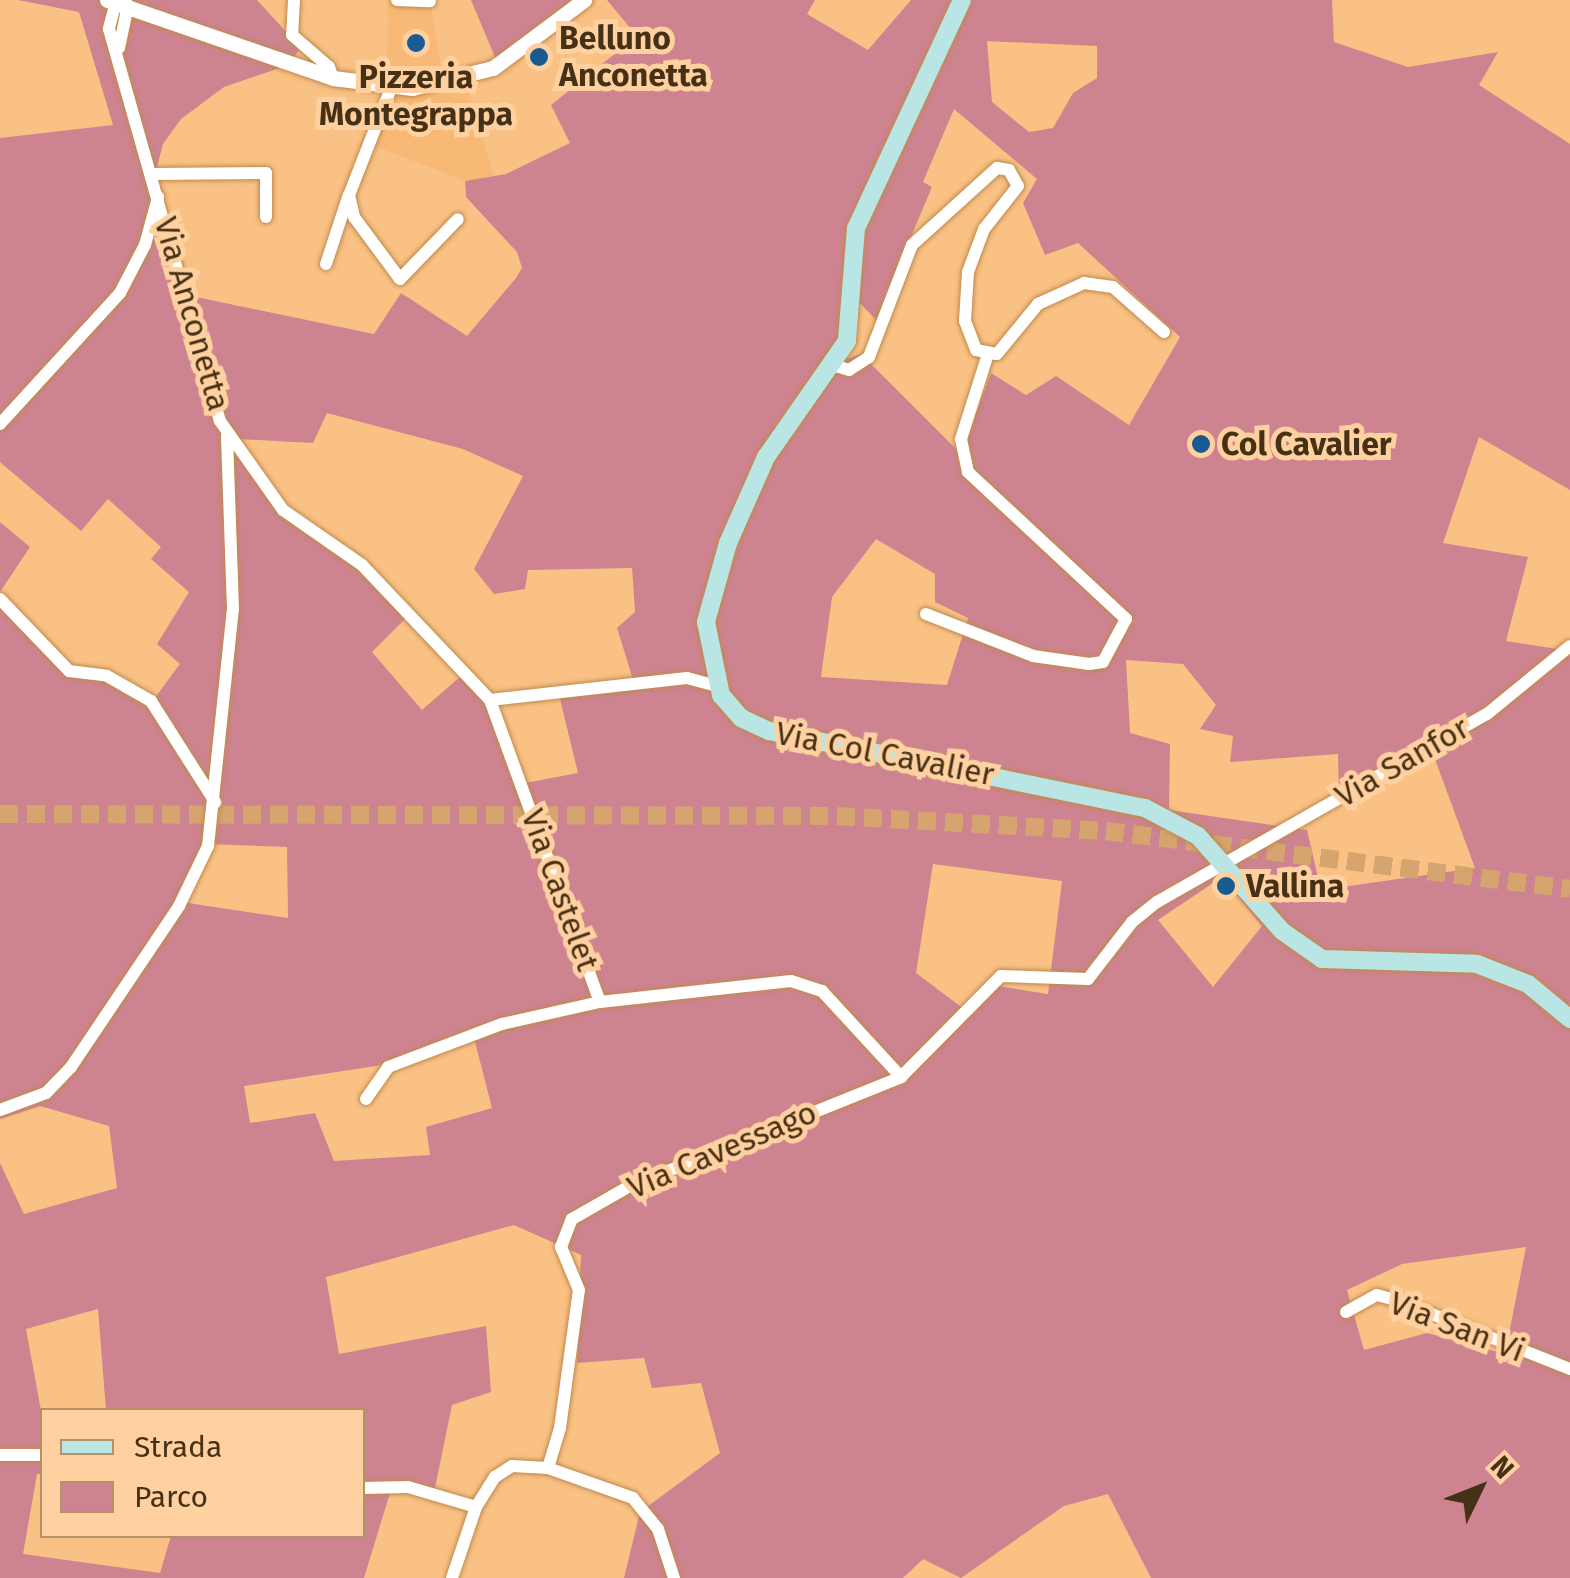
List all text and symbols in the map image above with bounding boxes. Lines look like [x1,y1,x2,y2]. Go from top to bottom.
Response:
place label: Belluno Anconetta [559,20,708,95]
marker: Pizzeria Montegrappa [405,32,427,54]
marker: Belluno Anconetta [528,46,550,68]
place label: Pizzeria Montegrappa [319,59,513,134]
street label: Via Anconetta [146,213,238,415]
place label: Col Cavalier [1221,425,1392,463]
marker: Col Cavalier [1190,433,1212,455]
street label: Via Sanfor [1328,708,1476,816]
street label: Via Col Cavalier [773,714,997,794]
street label: Via Castelet [513,804,607,976]
place label: Vallina [1246,867,1344,905]
marker: Vallina [1215,875,1237,897]
street label: Via Cavessago [622,1093,822,1207]
street label: Via San Vi [1384,1284,1530,1370]
legend [40,1408,365,1538]
text: Strada [134,1429,222,1465]
north arrow [1430,1438,1530,1538]
text: N [1484,1449,1521,1485]
text: Parco [134,1479,208,1515]

